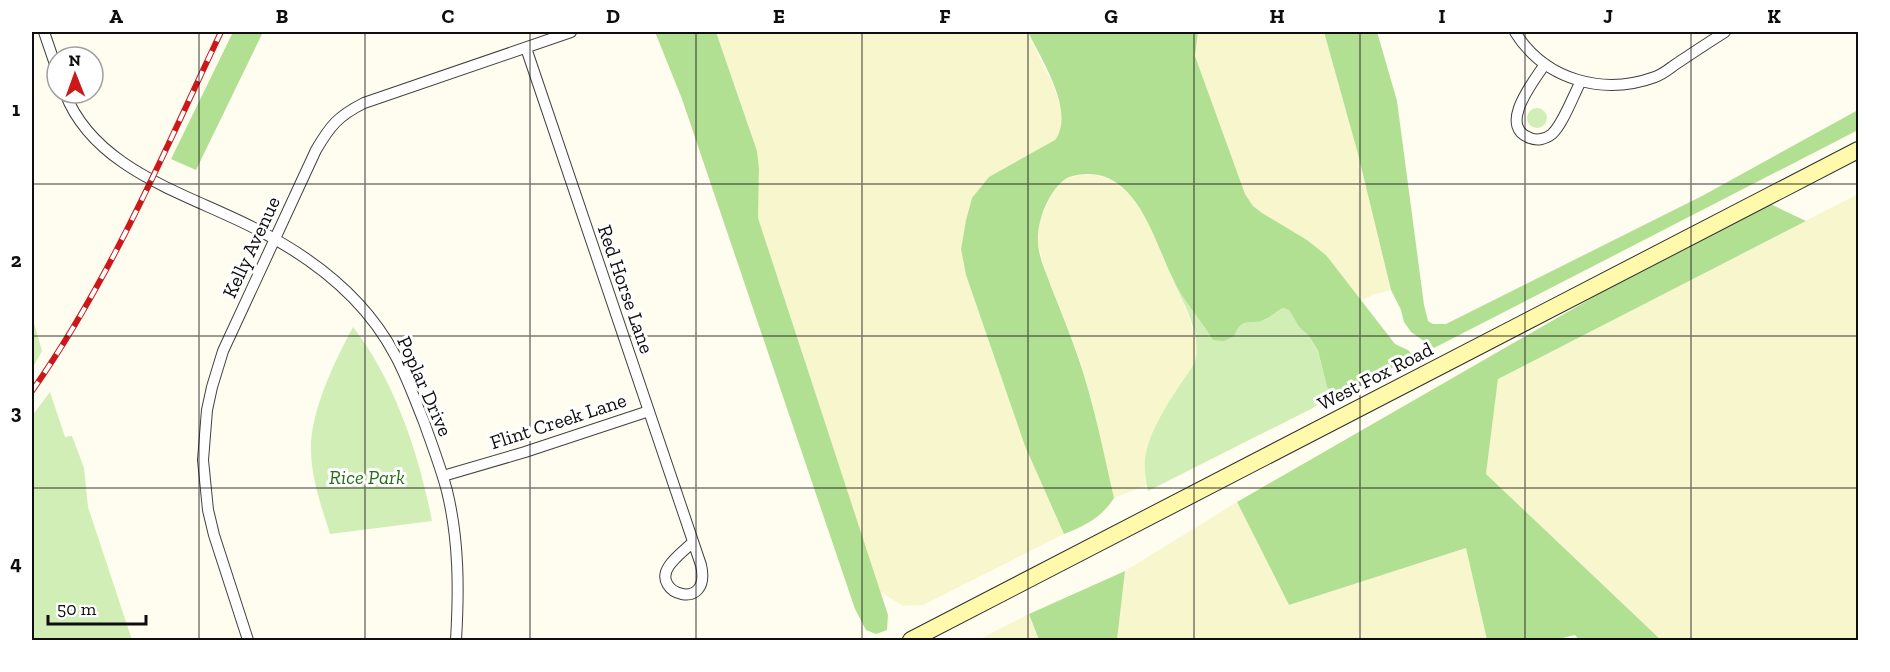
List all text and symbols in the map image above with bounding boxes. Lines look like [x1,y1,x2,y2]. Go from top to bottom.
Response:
text: A [109,4,123,28]
text: B [276,4,288,28]
text: C [442,4,455,28]
text: D [606,4,620,28]
text: E [773,4,785,28]
text: F [939,4,951,28]
text: G [1104,4,1118,28]
text: H [1269,4,1285,28]
text: I [1438,4,1446,28]
text: J [1603,4,1613,28]
text: K [1767,4,1781,28]
north arrow [45,45,105,105]
text: N [68,51,81,70]
text: 1 [12,97,20,121]
street label: Kelly Avenue [217,192,285,302]
street label: Red Horse Lane [593,222,659,356]
text: 2 [11,248,22,272]
street label: Poplar Drive [392,332,458,440]
street label: West Fox Road [1313,337,1437,415]
street label: Flint Creek Lane [487,388,629,454]
text: 3 [11,400,22,424]
park label: Rice Park [329,465,405,489]
text: 4 [10,551,22,575]
scale bar [48,588,146,626]
text: 50 m [57,598,97,620]

